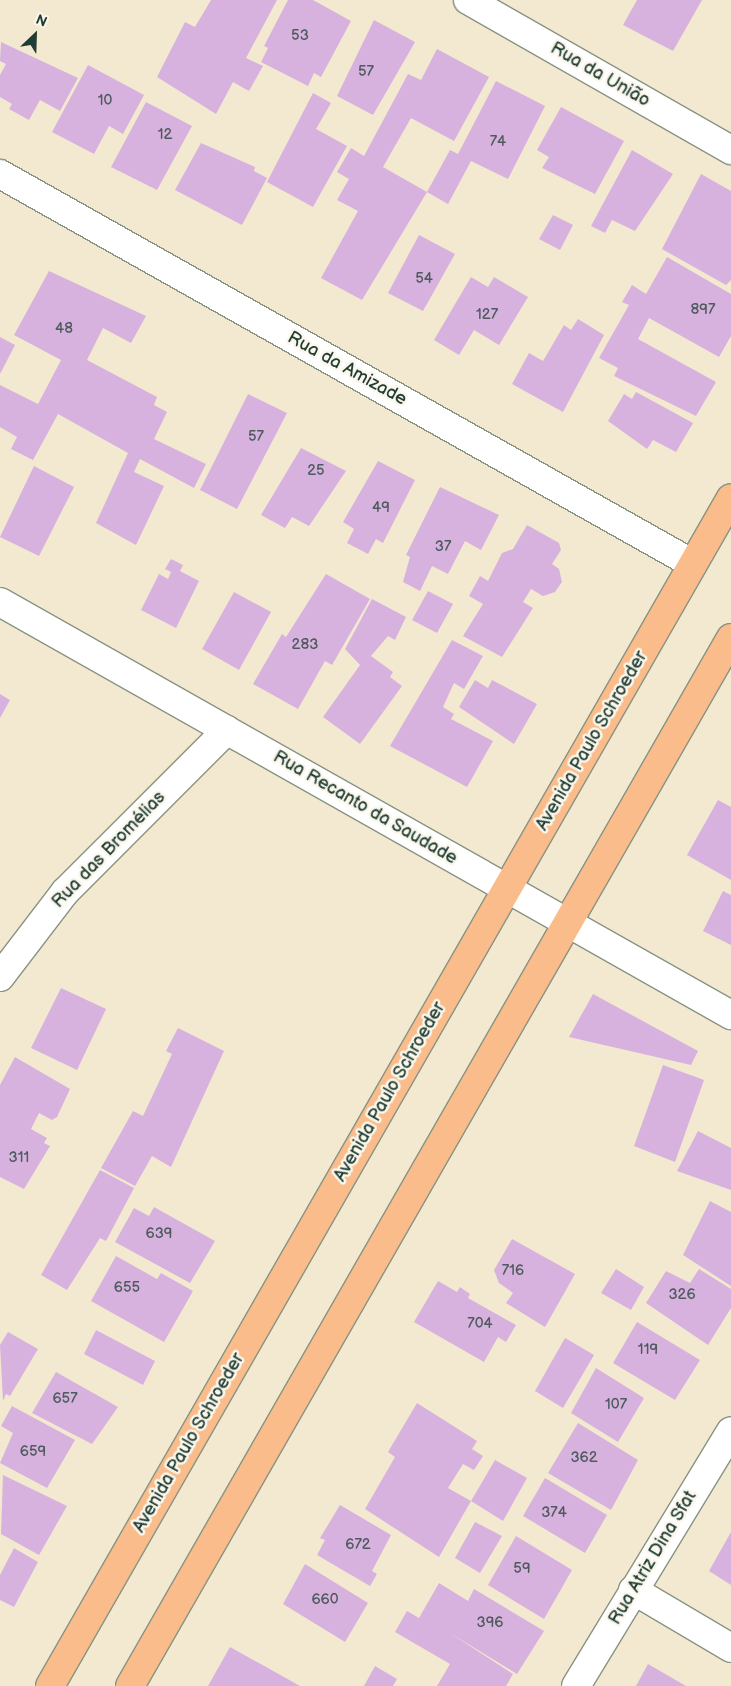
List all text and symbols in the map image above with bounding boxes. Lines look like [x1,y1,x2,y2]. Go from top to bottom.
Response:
north arrow [10,10,60,60]
text: N [33,11,50,31]
house number: 53 [291,27,309,45]
street label: Rua da União [546,38,654,112]
house number: 57 [358,63,374,81]
house number: 10 [98,92,112,110]
house number: 12 [158,126,172,144]
house number: 74 [490,133,506,151]
house number: 54 [415,270,433,288]
house number: 897 [691,301,715,319]
house number: 127 [476,306,498,324]
house number: 48 [55,320,73,338]
street label: Rua da Amizade [284,327,410,411]
house number: 57 [248,428,264,446]
house number: 25 [307,462,325,480]
house number: 49 [372,499,390,517]
house number: 37 [435,538,451,556]
house number: 283 [292,636,318,654]
street label: Avenida Paulo Schroeder [532,647,652,835]
street label: Rua Recanto da Saudade [269,746,461,870]
street label: Rua das Bromélias [48,787,170,913]
street label: Avenida Paulo Schroeder [330,998,450,1186]
house number: 311 [9,1149,29,1167]
house number: 639 [145,1225,173,1243]
house number: 716 [502,1262,524,1280]
house number: 655 [114,1279,140,1297]
house number: 326 [668,1286,696,1304]
house number: 704 [467,1315,493,1333]
house number: 119 [638,1341,658,1359]
street label: Avenida Paulo Schroeder [129,1349,249,1537]
house number: 657 [52,1390,78,1408]
house number: 107 [605,1396,627,1414]
house number: 659 [20,1443,46,1461]
house number: 362 [570,1449,598,1467]
street label: Rua Atriz Dina Sfat [604,1487,702,1629]
house number: 374 [541,1504,567,1522]
house number: 672 [345,1536,371,1554]
house number: 59 [513,1560,531,1578]
house number: 660 [311,1591,339,1609]
house number: 396 [476,1614,504,1632]

